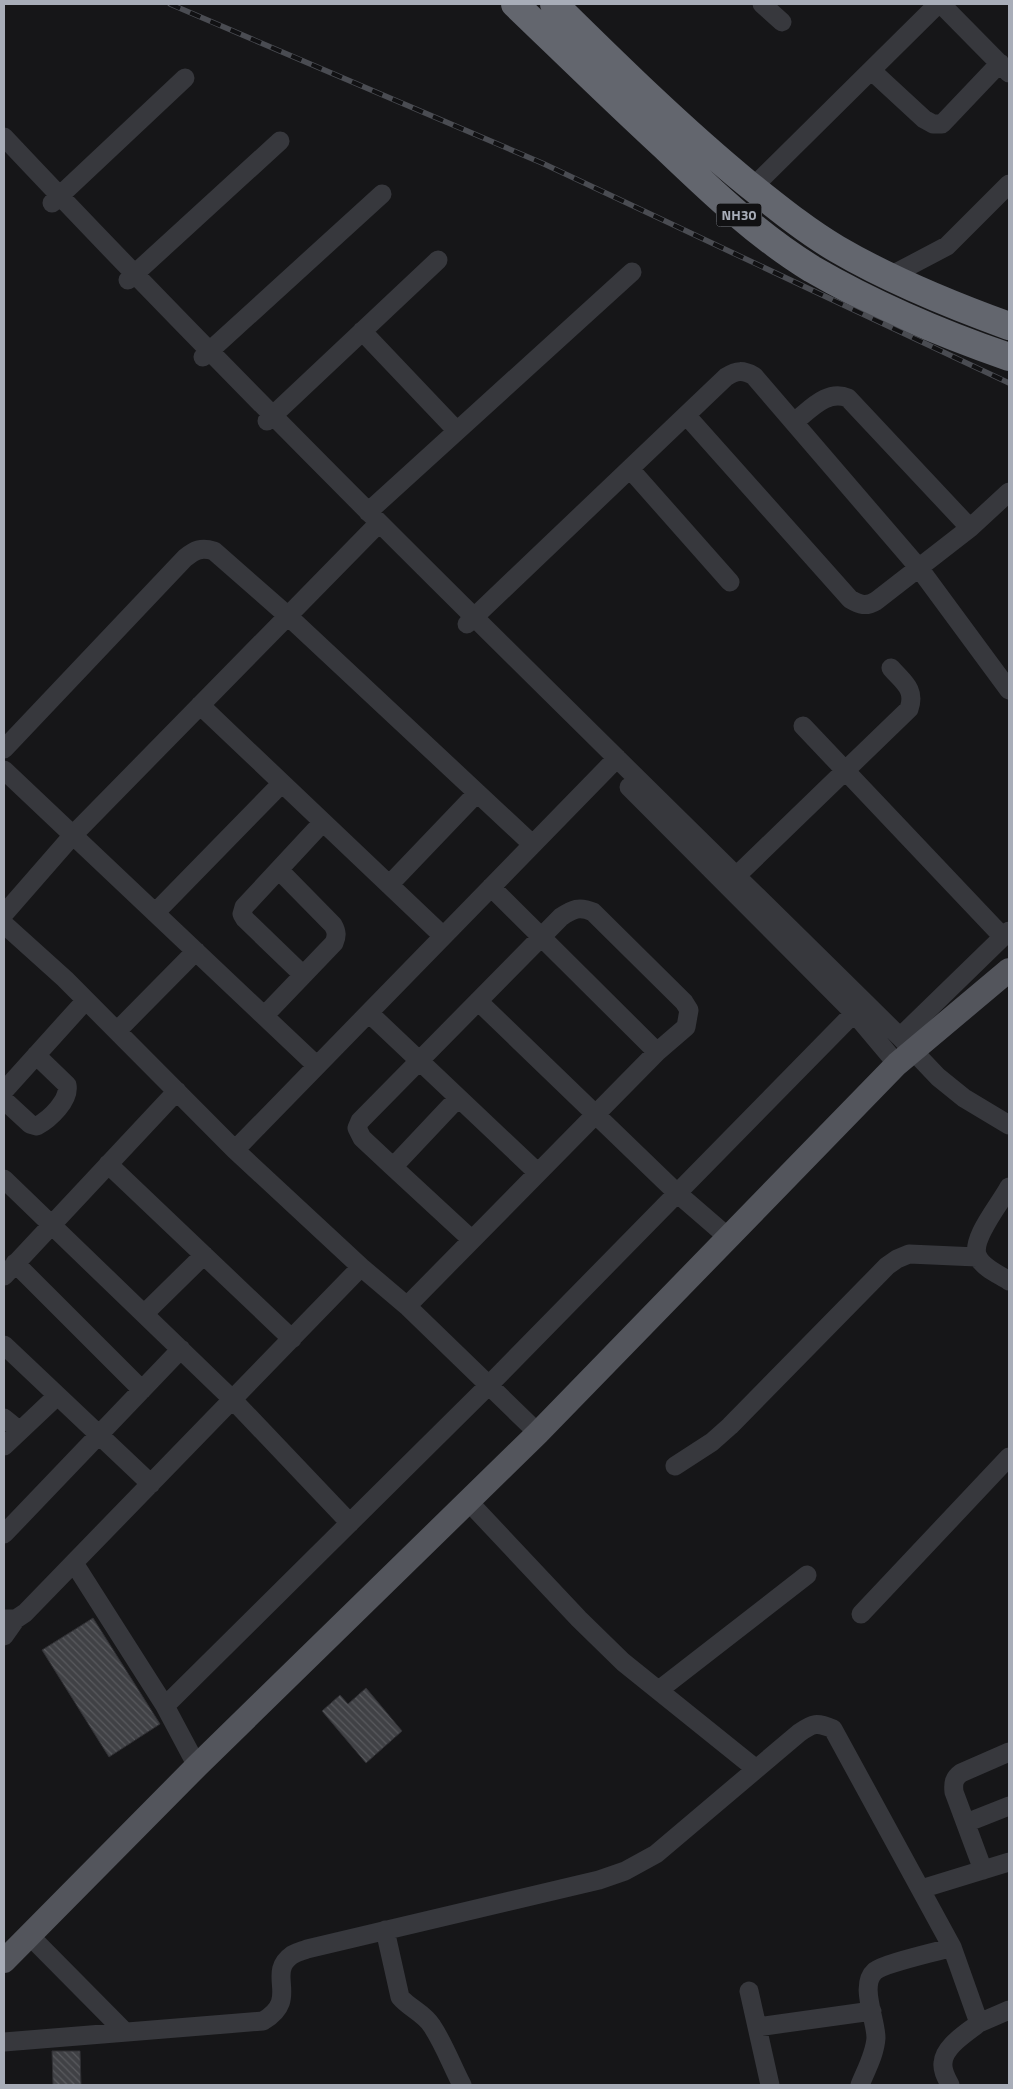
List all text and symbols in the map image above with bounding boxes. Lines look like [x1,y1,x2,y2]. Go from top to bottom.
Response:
road number: NH30 [716,204,762,226]

